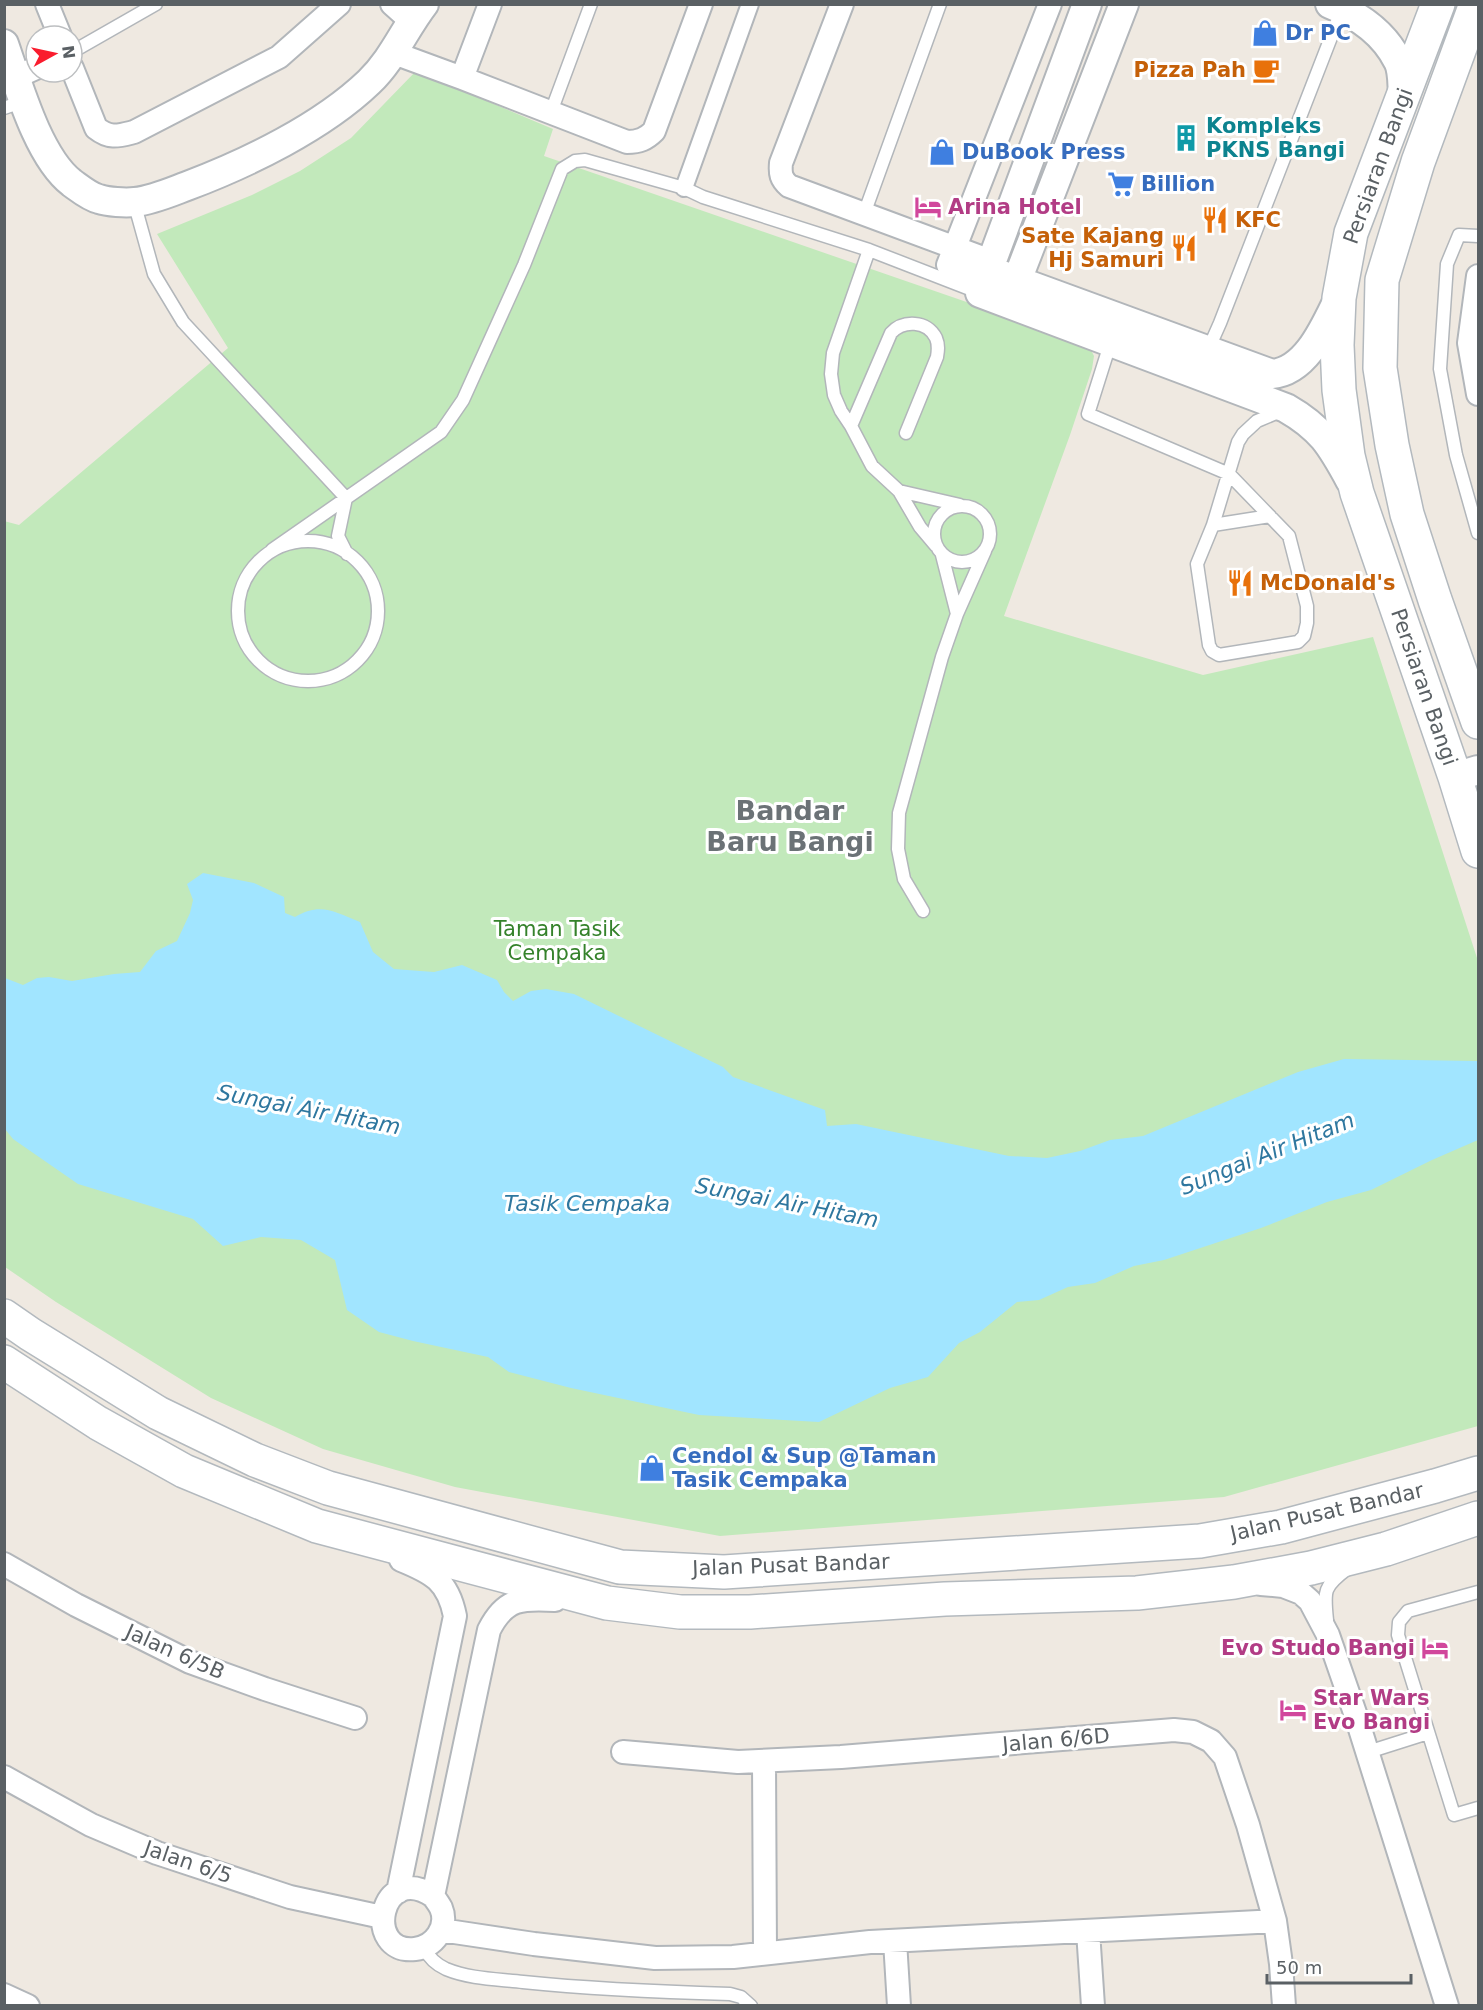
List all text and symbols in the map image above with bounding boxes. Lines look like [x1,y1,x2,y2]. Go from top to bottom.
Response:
shop icon: Dr PC [1250,18,1280,48]
place label: Dr PC [1285,21,1351,45]
north arrow [24,24,84,84]
text: N [58,44,79,60]
cafe icon: Pizza Pah [1251,55,1281,85]
place label: Pizza Pah [1134,58,1246,82]
street label: Persiaran Bangi [1339,85,1417,247]
place label: Kompleks PKNS Bangi [1206,114,1345,162]
building icon: Kompleks PKNS Bangi [1171,123,1201,153]
shop icon: DuBook Press [927,137,957,167]
place label: DuBook Press [962,140,1126,164]
supermarket icon: Billion [1106,169,1136,199]
place label: Billion [1141,172,1215,196]
hotel icon: Arina Hotel [913,192,943,222]
place label: Arina Hotel [948,195,1082,219]
restaurant icon: KFC [1200,205,1230,235]
place label: KFC [1235,208,1281,232]
place label: Sate Kajang Hj Samuri [1021,224,1164,272]
restaurant icon: Sate Kajang Hj Samuri [1169,233,1199,263]
restaurant icon: McDonald's [1225,568,1255,598]
place label: McDonald's [1260,571,1396,595]
street label: Persiaran Bangi [1386,605,1462,769]
district label: Bandar Baru Bangi [706,795,874,857]
park label: Taman Tasik Cempaka [493,917,621,965]
water label: Sungai Air Hitam [215,1079,402,1139]
water label: Sungai Air Hitam [1176,1107,1358,1200]
water label: Sungai Air Hitam [693,1172,880,1232]
water label: Tasik Cempaka [504,1191,670,1216]
place label: Cendol & Sup @Taman Tasik Cempaka [672,1444,936,1492]
shop icon: Cendol & Sup @Taman Tasik Cempaka [637,1453,667,1483]
street label: Jalan Pusat Bandar [1226,1478,1426,1546]
street label: Jalan Pusat Bandar [690,1550,890,1581]
street label: Jalan 6/5B [120,1619,228,1685]
hotel icon: Evo Studo Bangi [1420,1633,1450,1663]
place label: Evo Studo Bangi [1221,1636,1415,1660]
place label: Star Wars Evo Bangi [1313,1686,1430,1734]
hotel icon: Star Wars Evo Bangi [1278,1695,1308,1725]
street label: Jalan 6/6D [999,1723,1111,1757]
street label: Jalan 6/5 [139,1835,235,1888]
scale bar [1267,1947,1411,1985]
text: 50 m [1276,1957,1322,1978]

